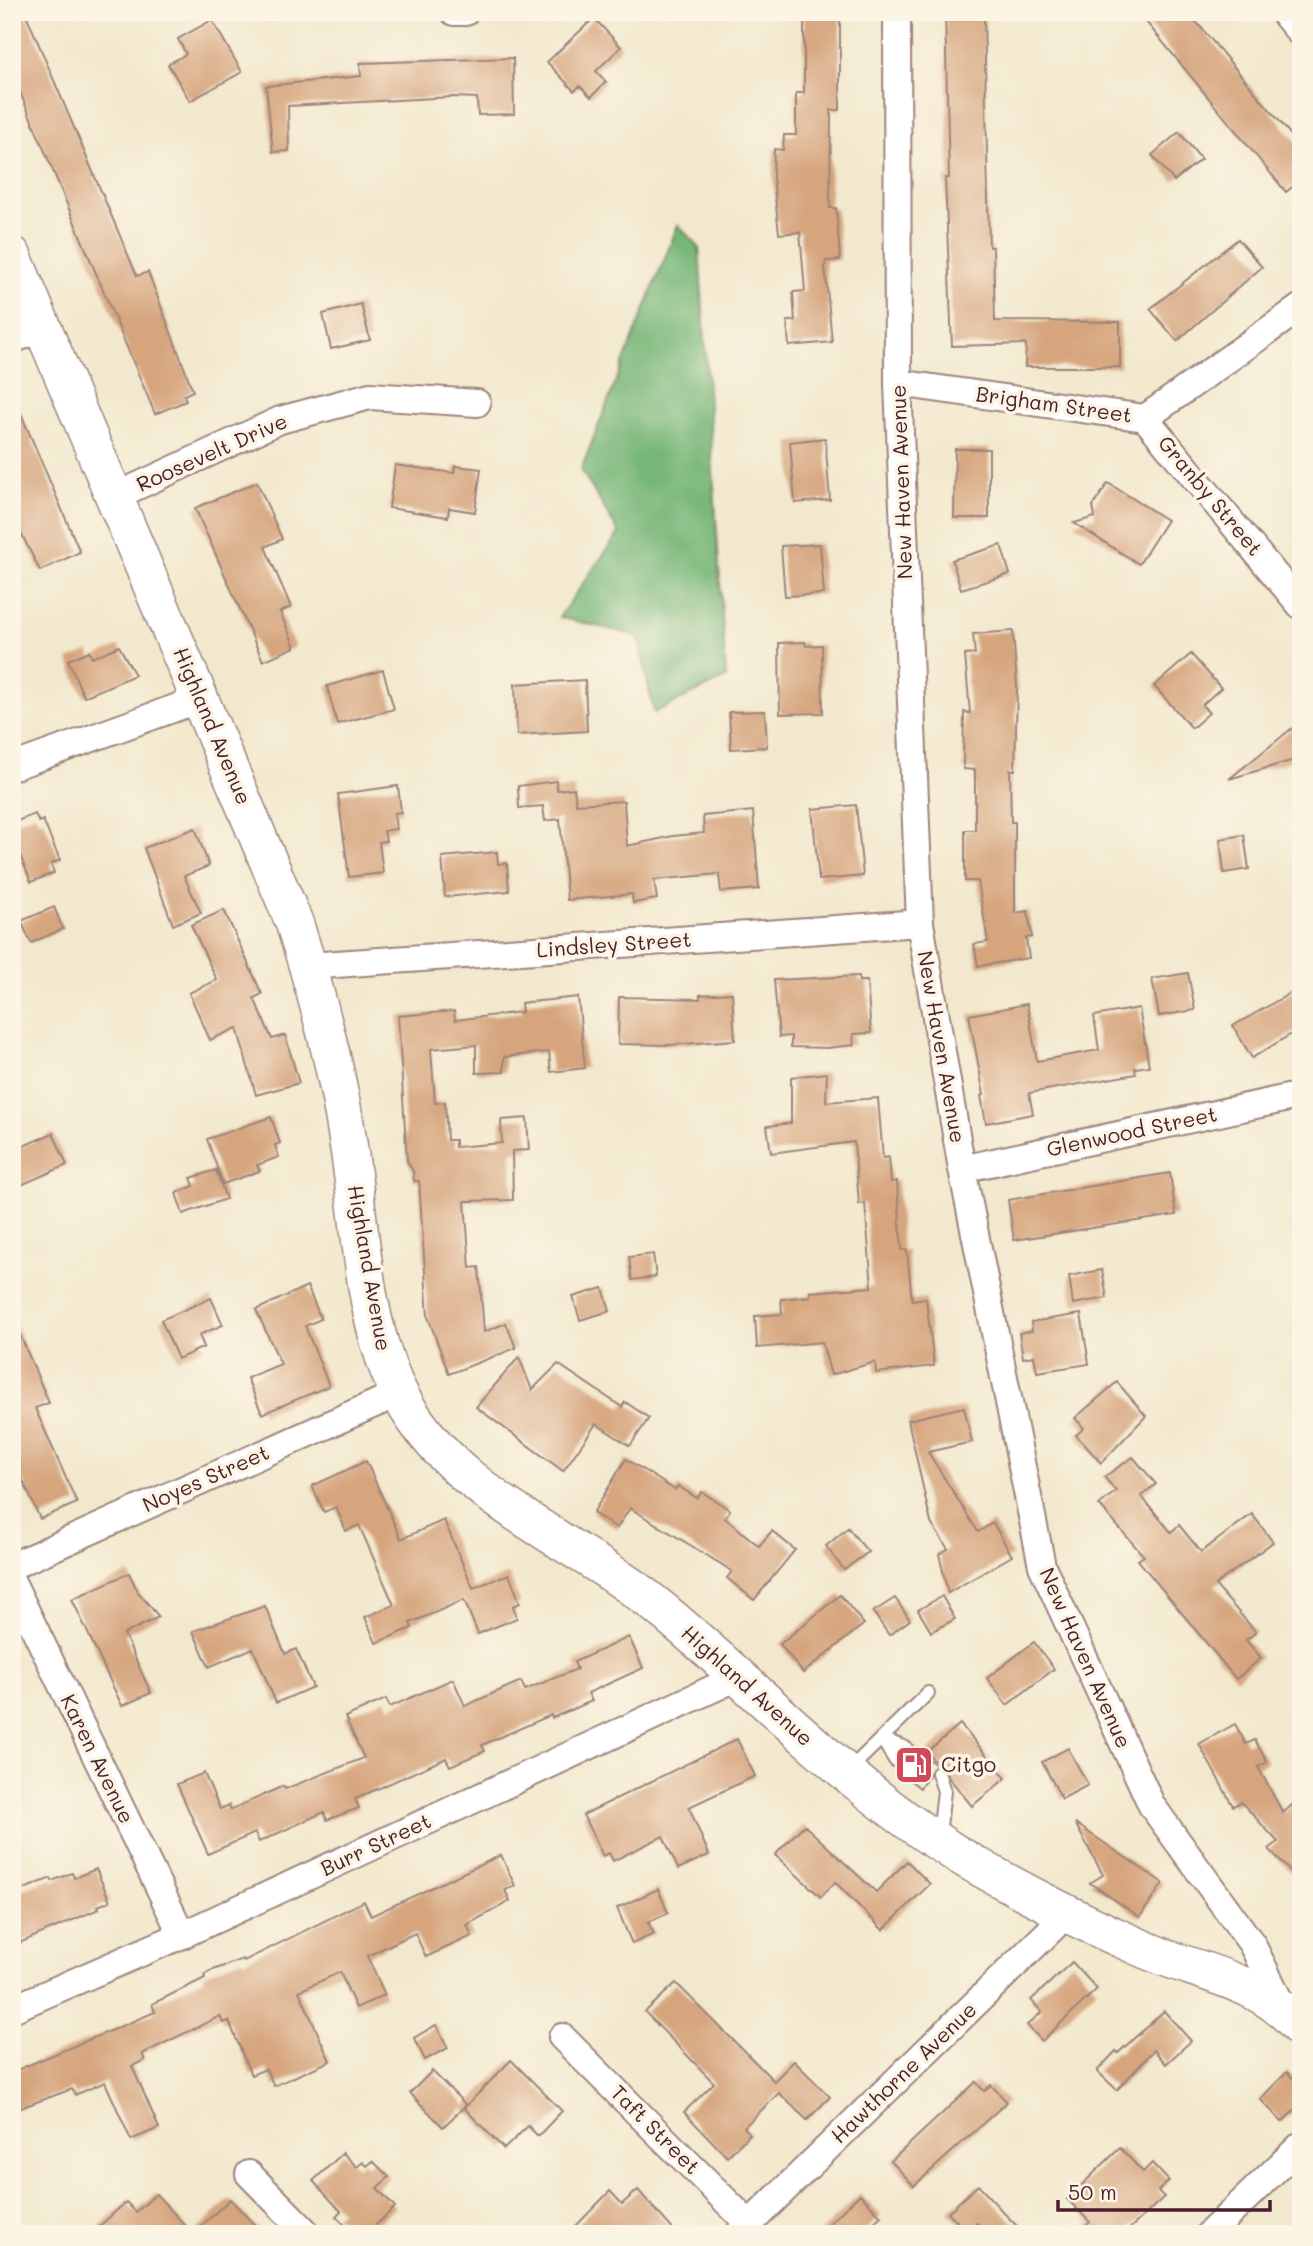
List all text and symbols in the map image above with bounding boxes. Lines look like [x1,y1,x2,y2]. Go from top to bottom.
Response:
street label: Brigham Street [974,379,1134,428]
street label: New Haven Avenue [884,384,917,580]
street label: Roosevelt Drive [132,406,291,497]
street label: Granby Street [1153,429,1269,561]
street label: Highland Avenue [168,643,259,808]
street label: Lindsley Street [535,925,692,962]
street label: New Haven Avenue [912,949,973,1145]
street label: Glenwood Street [1044,1099,1219,1162]
street label: Highland Avenue [343,1183,398,1353]
street label: Noyes Street [138,1438,273,1518]
street label: New Haven Avenue [1034,1563,1138,1752]
street label: Highland Avenue [677,1619,820,1751]
street label: Karen Avenue [55,1689,141,1827]
fuel station icon: Citgo [893,1744,935,1786]
place label: Citgo [941,1750,996,1777]
street label: Burr Street [316,1806,435,1881]
street label: Hawthorne Avenue [824,1995,982,2148]
street label: Taft Street [606,2078,707,2179]
scale bar [1058,2169,1269,2213]
text: 50 m [1068,2178,1117,2205]

